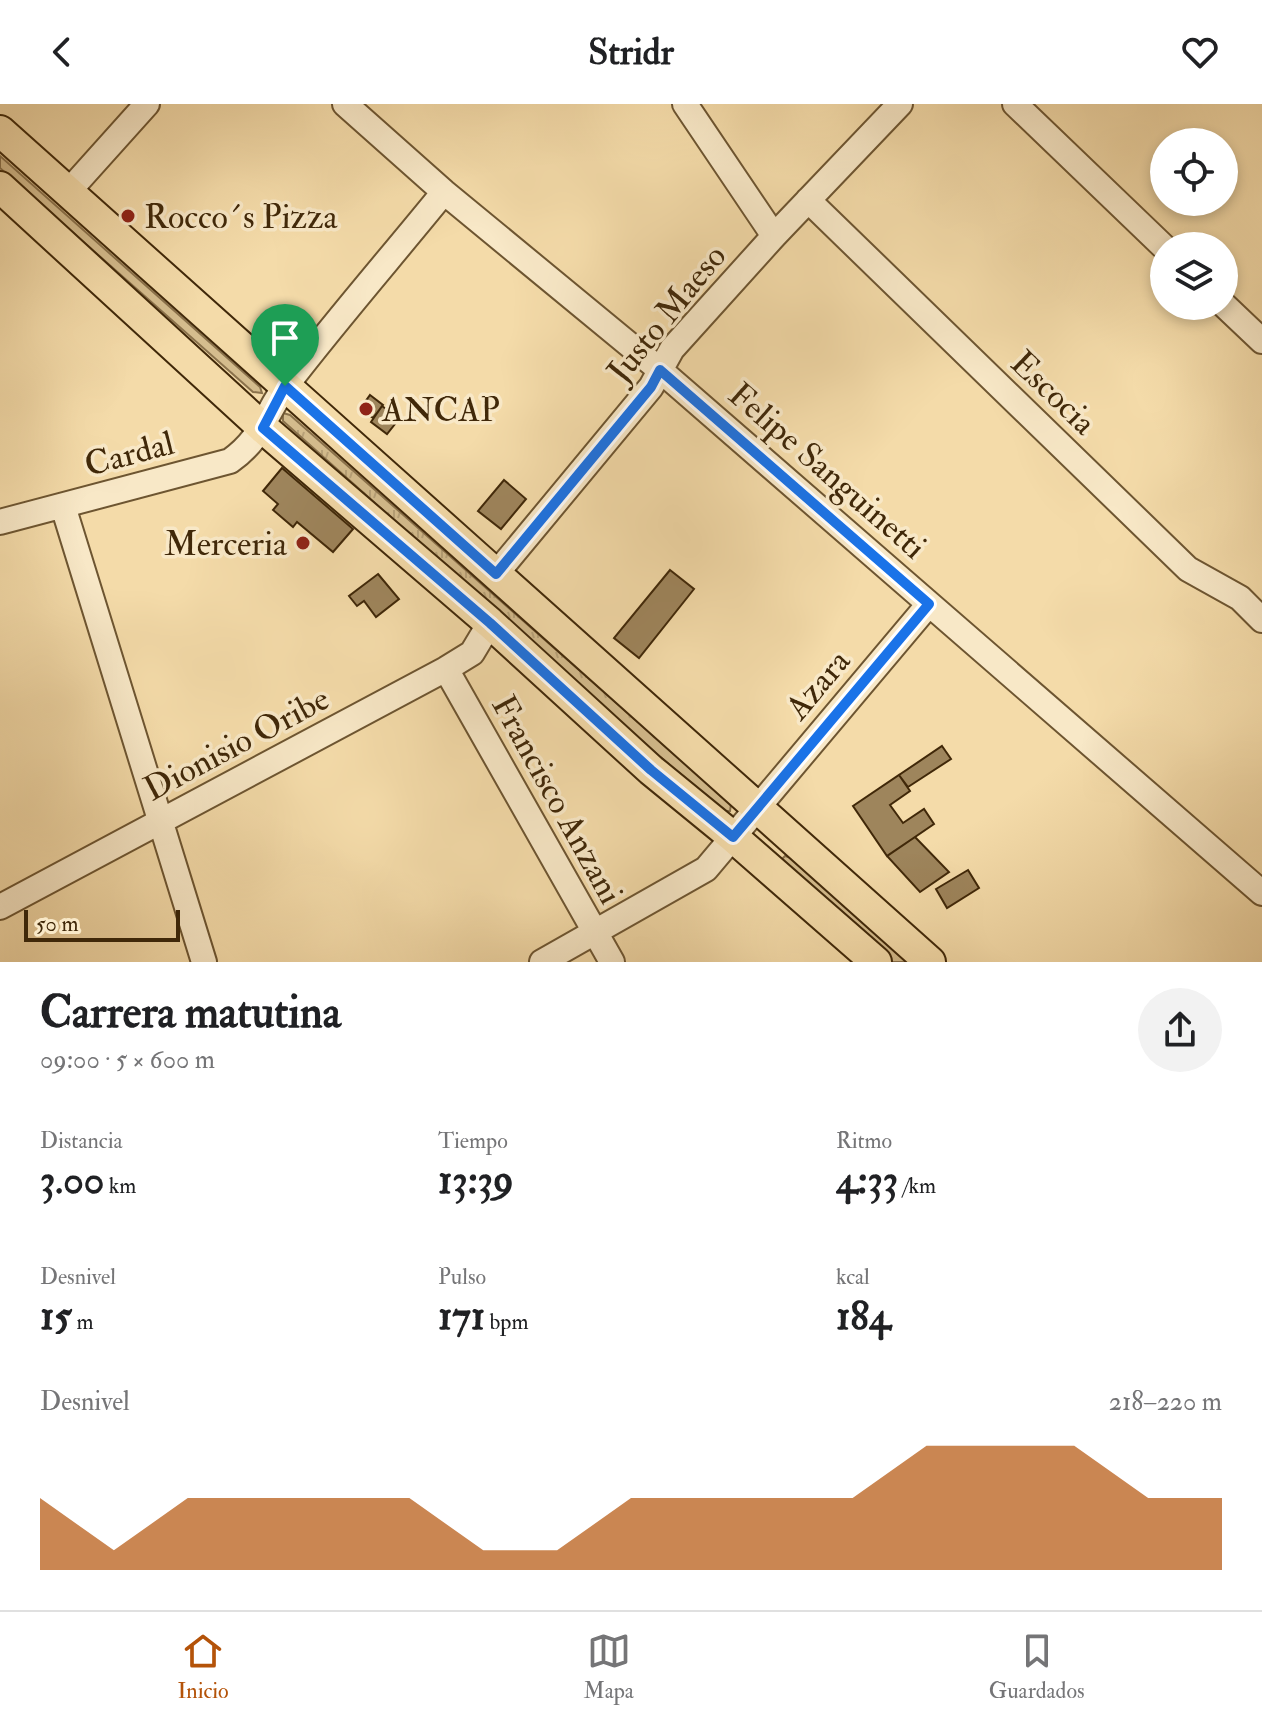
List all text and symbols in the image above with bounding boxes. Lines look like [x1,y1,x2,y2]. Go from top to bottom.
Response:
icon: back [40,30,84,74]
text: Stridr [588,30,674,75]
icon: heart [1178,30,1222,74]
map controls [1150,128,1238,320]
button: locate [1150,128,1238,216]
place label: Rocco´s Pizza [144,196,339,239]
marker: Rocco´s Pizza [119,207,137,225]
button: layers [1150,232,1238,320]
street label: Justo Maeso [598,236,736,393]
pin [251,304,319,386]
icon: arrive [263,316,307,360]
street label: Escocia [1001,342,1106,445]
street label: Felipe Sanguinetti [719,374,935,569]
place label: ANCAP [381,389,500,432]
marker: ANCAP [357,400,375,418]
street label: Cardal [80,422,179,487]
place label: Merceria [164,523,288,566]
marker: Merceria [294,534,312,552]
street label: Azara [776,640,861,730]
street label: Dionisio Oribe [137,678,337,811]
street label: Francisco Anzani [482,688,632,912]
scale bar [24,906,180,942]
text: 50 m [36,910,78,938]
text: Carrera matutina [40,986,341,1041]
button: share [1138,988,1222,1072]
text: 09:00 · 5 × 600 m [40,1044,215,1076]
text: Distancia [40,1127,123,1155]
text: Tiempo [438,1127,508,1155]
text: Ritmo [836,1127,892,1155]
text: 3.00 [40,1155,104,1206]
text: 13:39 [438,1155,513,1206]
text: 4:33 [836,1155,898,1206]
text: km [104,1172,136,1200]
text: /km [898,1172,936,1200]
text: Desnivel [40,1263,116,1291]
text: Pulso [438,1263,486,1291]
text: kcal [836,1263,870,1291]
text: 15 [40,1291,72,1342]
text: 171 [438,1291,485,1342]
text: 184 [836,1291,891,1342]
text: m [72,1308,93,1336]
text: bpm [485,1308,529,1336]
text: Desnivel [40,1386,130,1418]
text: 218–220 m [1109,1386,1222,1418]
tab: Inicio [177,1629,229,1705]
tab: Mapa [584,1629,634,1705]
tab: Guardados [989,1629,1085,1705]

